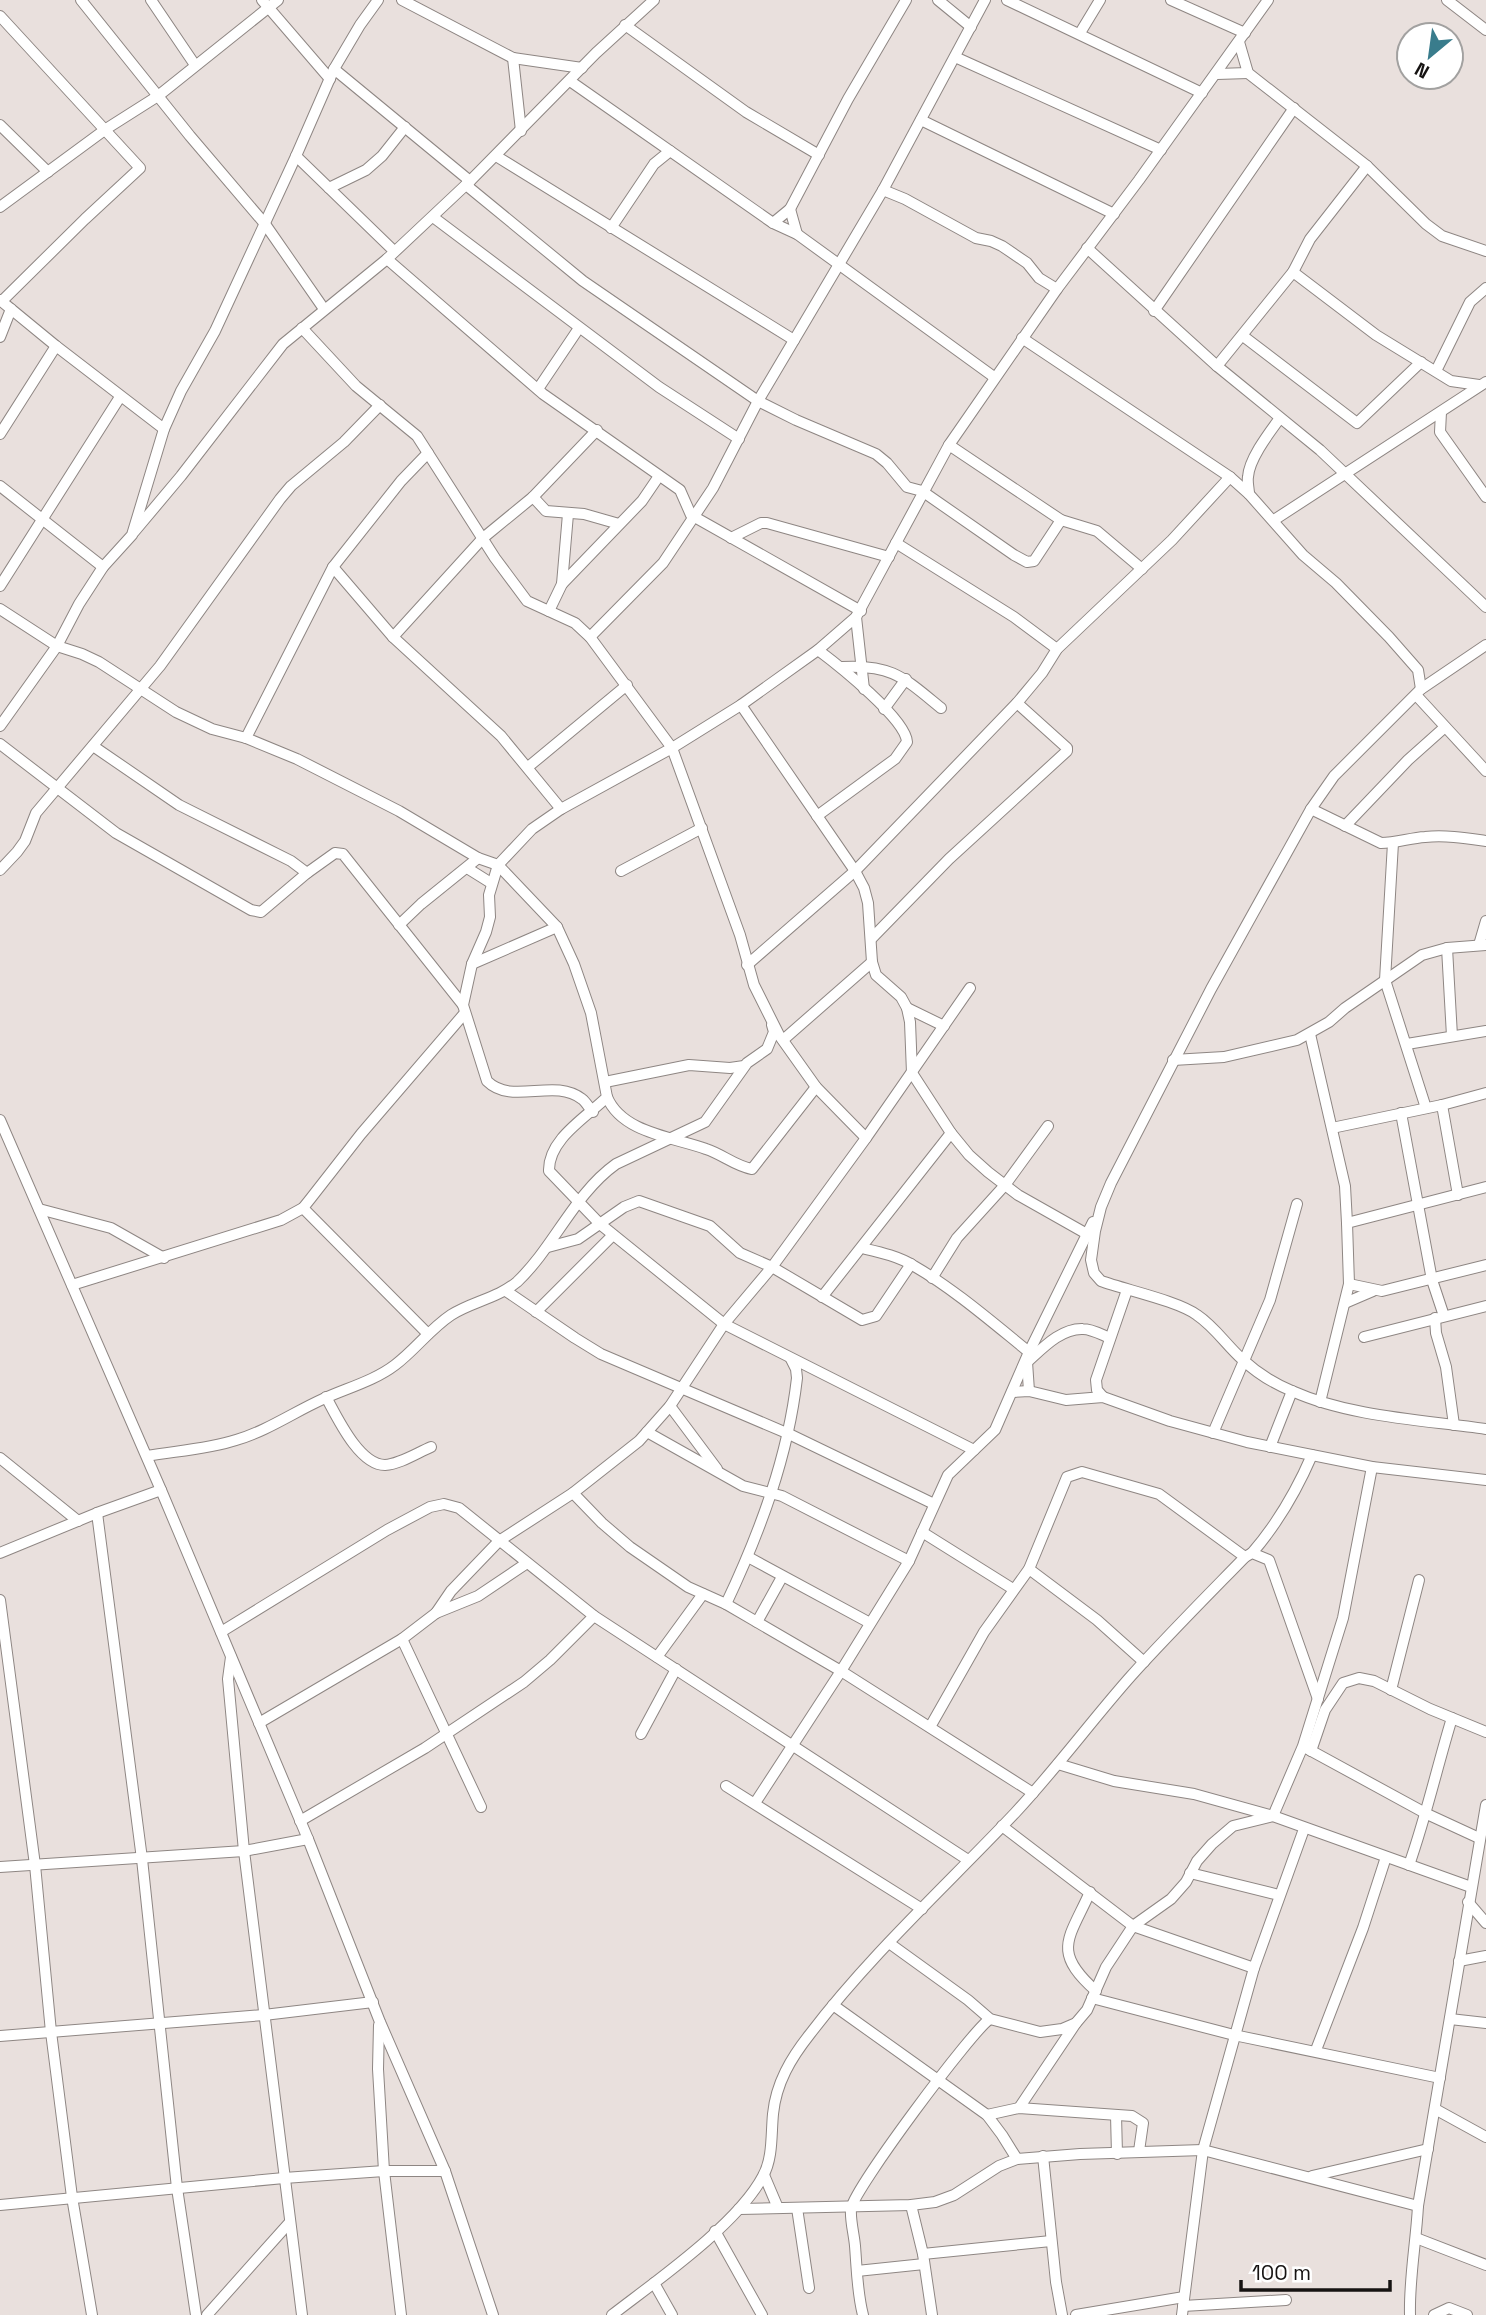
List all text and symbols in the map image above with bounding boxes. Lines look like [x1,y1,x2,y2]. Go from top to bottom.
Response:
north arrow [1395,21,1465,91]
text: N [1410,56,1434,84]
scale bar [1241,2248,1390,2292]
text: 100 m [1252,2259,1311,2286]

